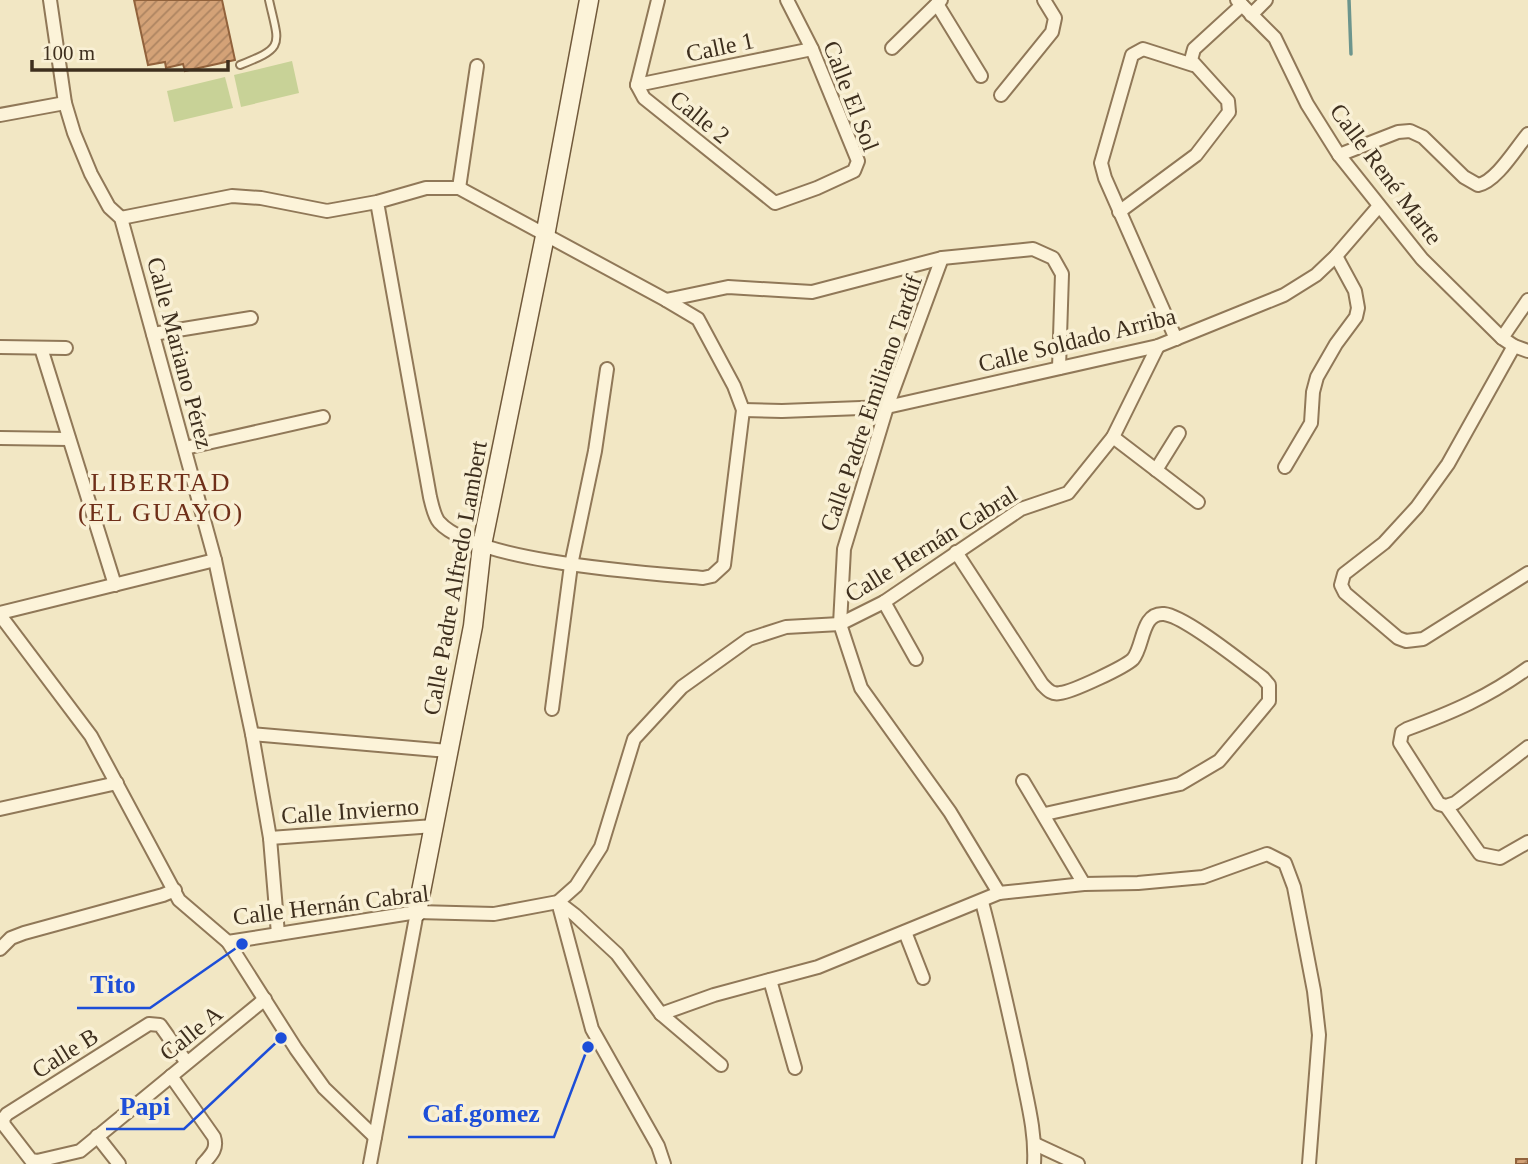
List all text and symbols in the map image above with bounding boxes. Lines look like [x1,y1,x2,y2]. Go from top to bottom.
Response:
street label: Calle 1 [684,27,756,67]
scale bar [32,28,228,72]
street label: Calle El Sol [818,37,884,155]
text: 100 m [42,41,95,65]
street label: Calle 2 [665,85,735,149]
street label: Calle René Marte [1325,99,1447,249]
street label: Calle Mariano Pérez [142,254,218,452]
street label: Calle Padre Emiliano Tardif [815,272,927,534]
street label: Calle Soldado Arriba [976,303,1179,377]
street label: Calle Padre Alfredo Lambert [418,439,492,717]
district label: LIBERTAD (EL GUAYO) [78,468,244,527]
street label: Calle Hernán Cabral [840,481,1022,607]
street label: Calle Invierno [280,793,420,829]
street label: Calle Hernán Cabral [232,880,431,930]
callout: Tito [77,961,150,1008]
text: Tito [90,970,136,999]
street label: Calle A [155,1000,228,1066]
street label: Calle B [27,1023,103,1083]
callout: Papi [106,1082,184,1129]
callout: Caf.gomez [408,1090,554,1137]
text: Papi [120,1092,170,1121]
text: Caf.gomez [422,1099,540,1128]

